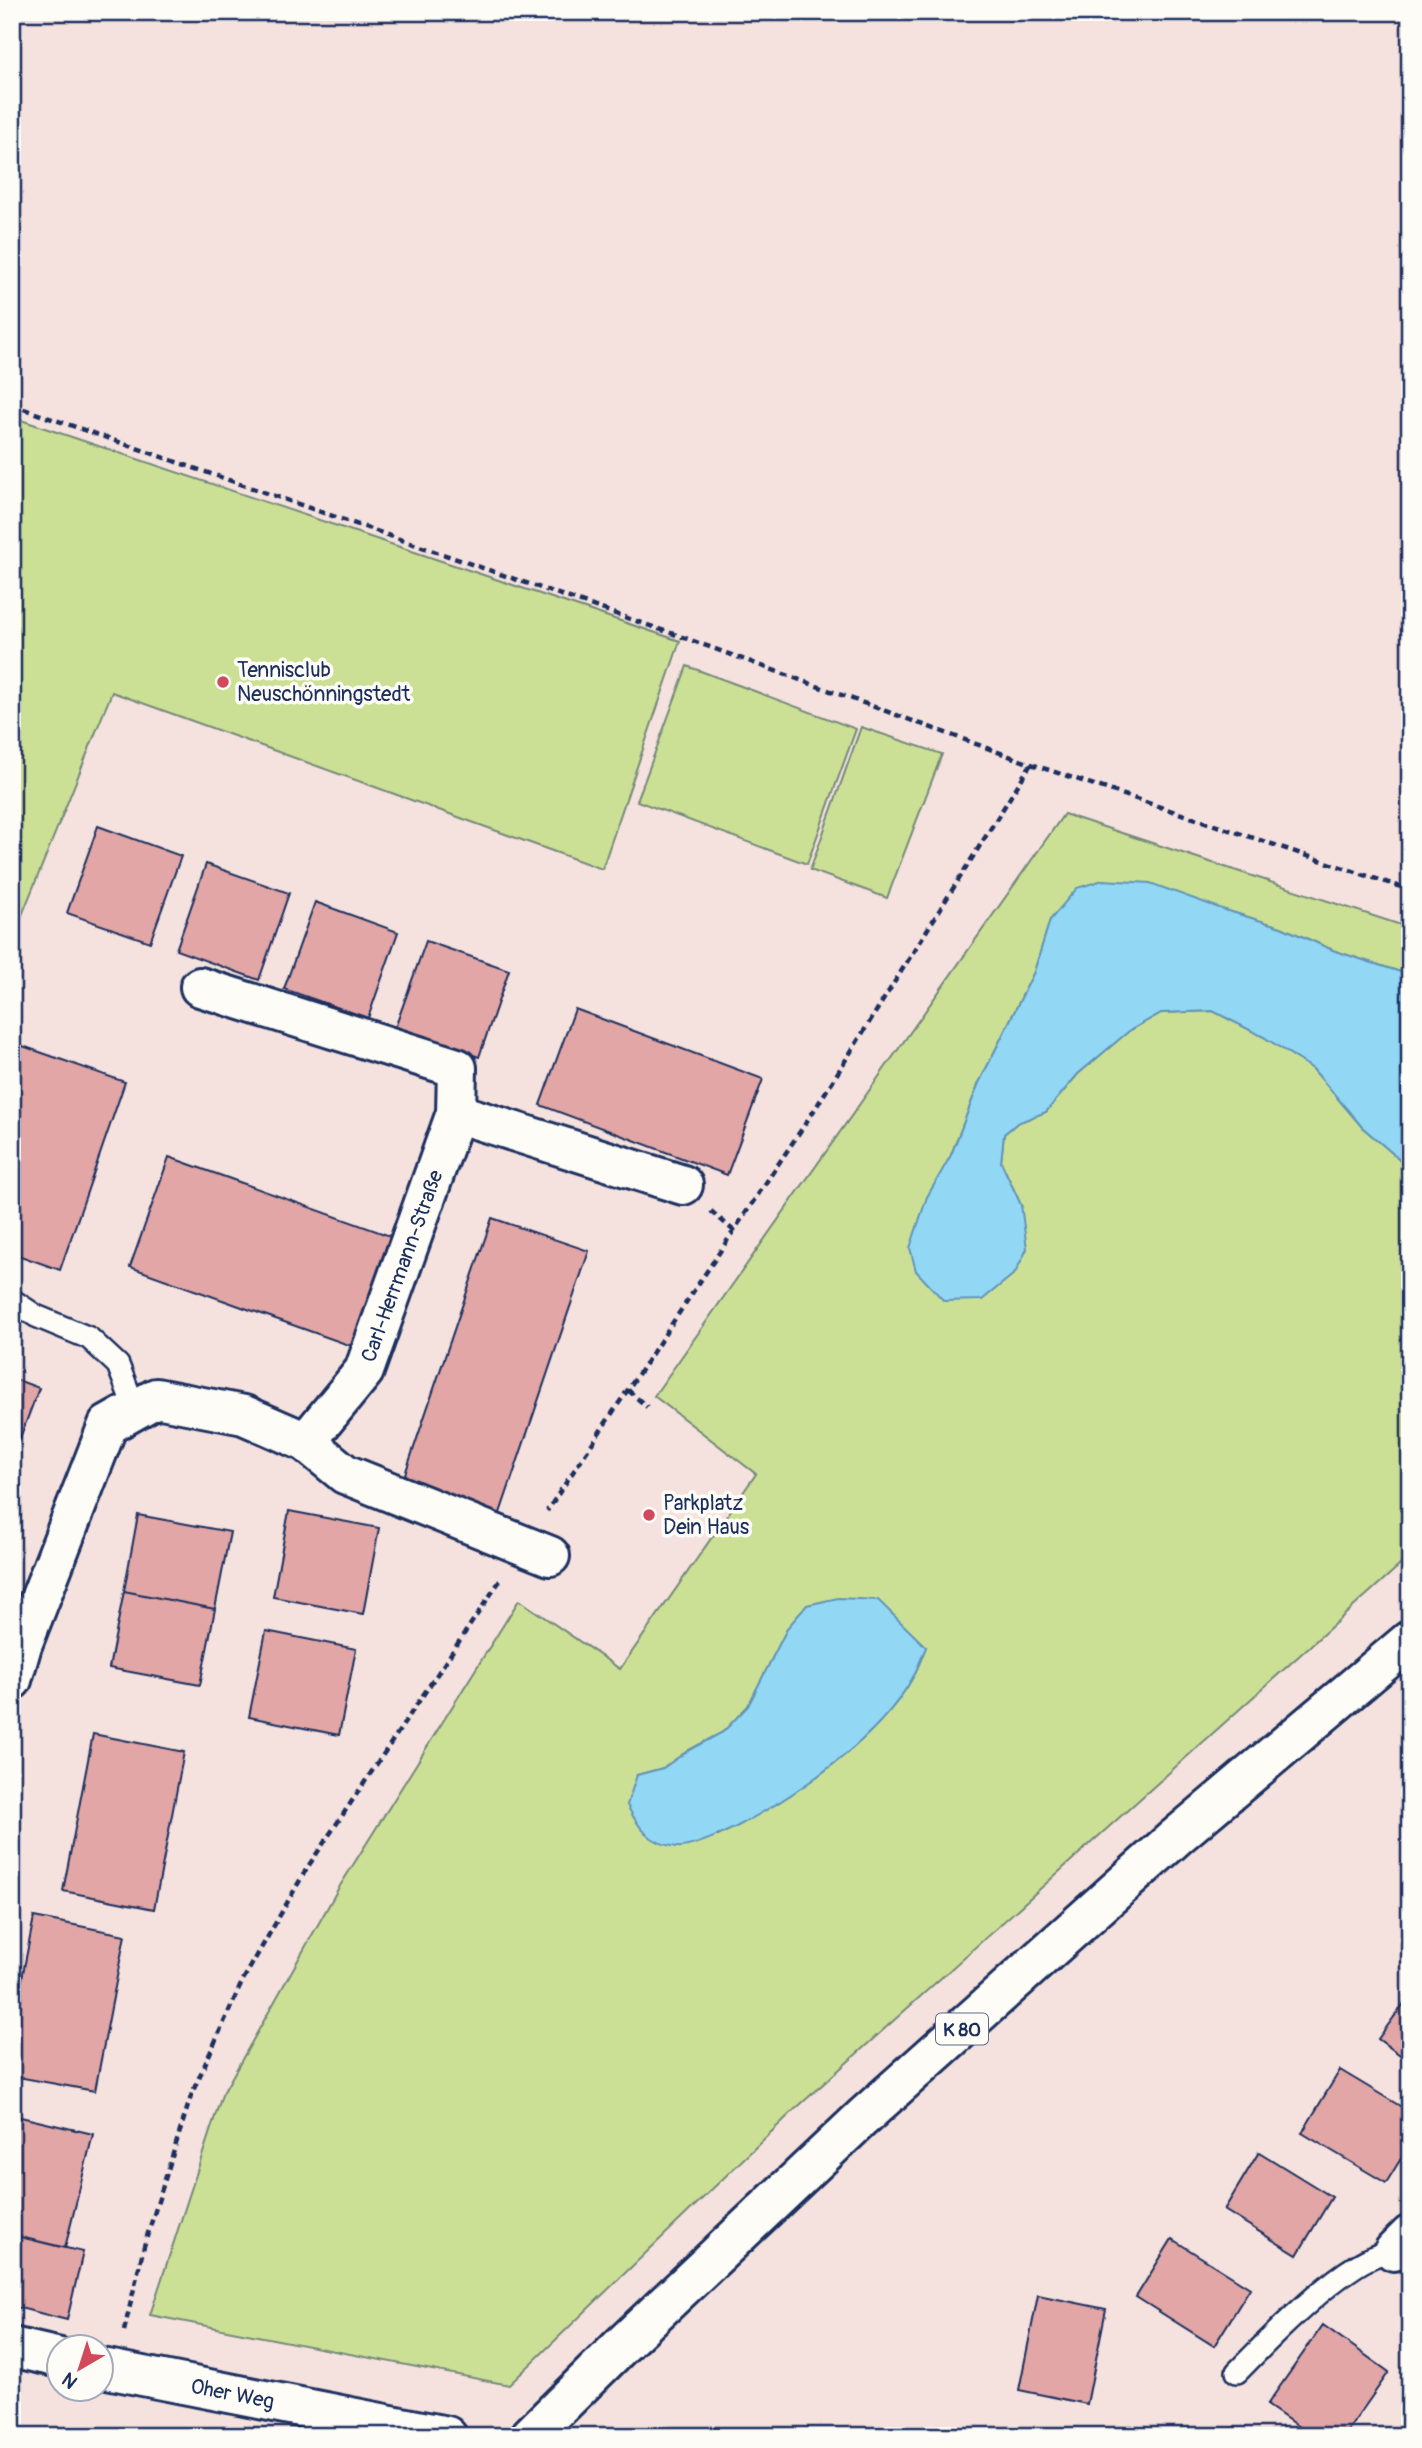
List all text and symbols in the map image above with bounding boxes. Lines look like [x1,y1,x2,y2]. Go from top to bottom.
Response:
place label: Tennisclub Neuschönningstedt [237,657,411,708]
marker: Tennisclub Neuschönningstedt [215,674,231,690]
street label: Carl-Herrmann-Straße [355,1166,450,1366]
place label: Parkplatz Dein Haus [663,1490,750,1541]
marker: Parkplatz Dein Haus [641,1507,657,1523]
road number: K 80 [936,2013,988,2044]
north arrow [46,2332,116,2402]
text: N [57,2367,82,2394]
street label: Oher Weg [188,2373,276,2416]

